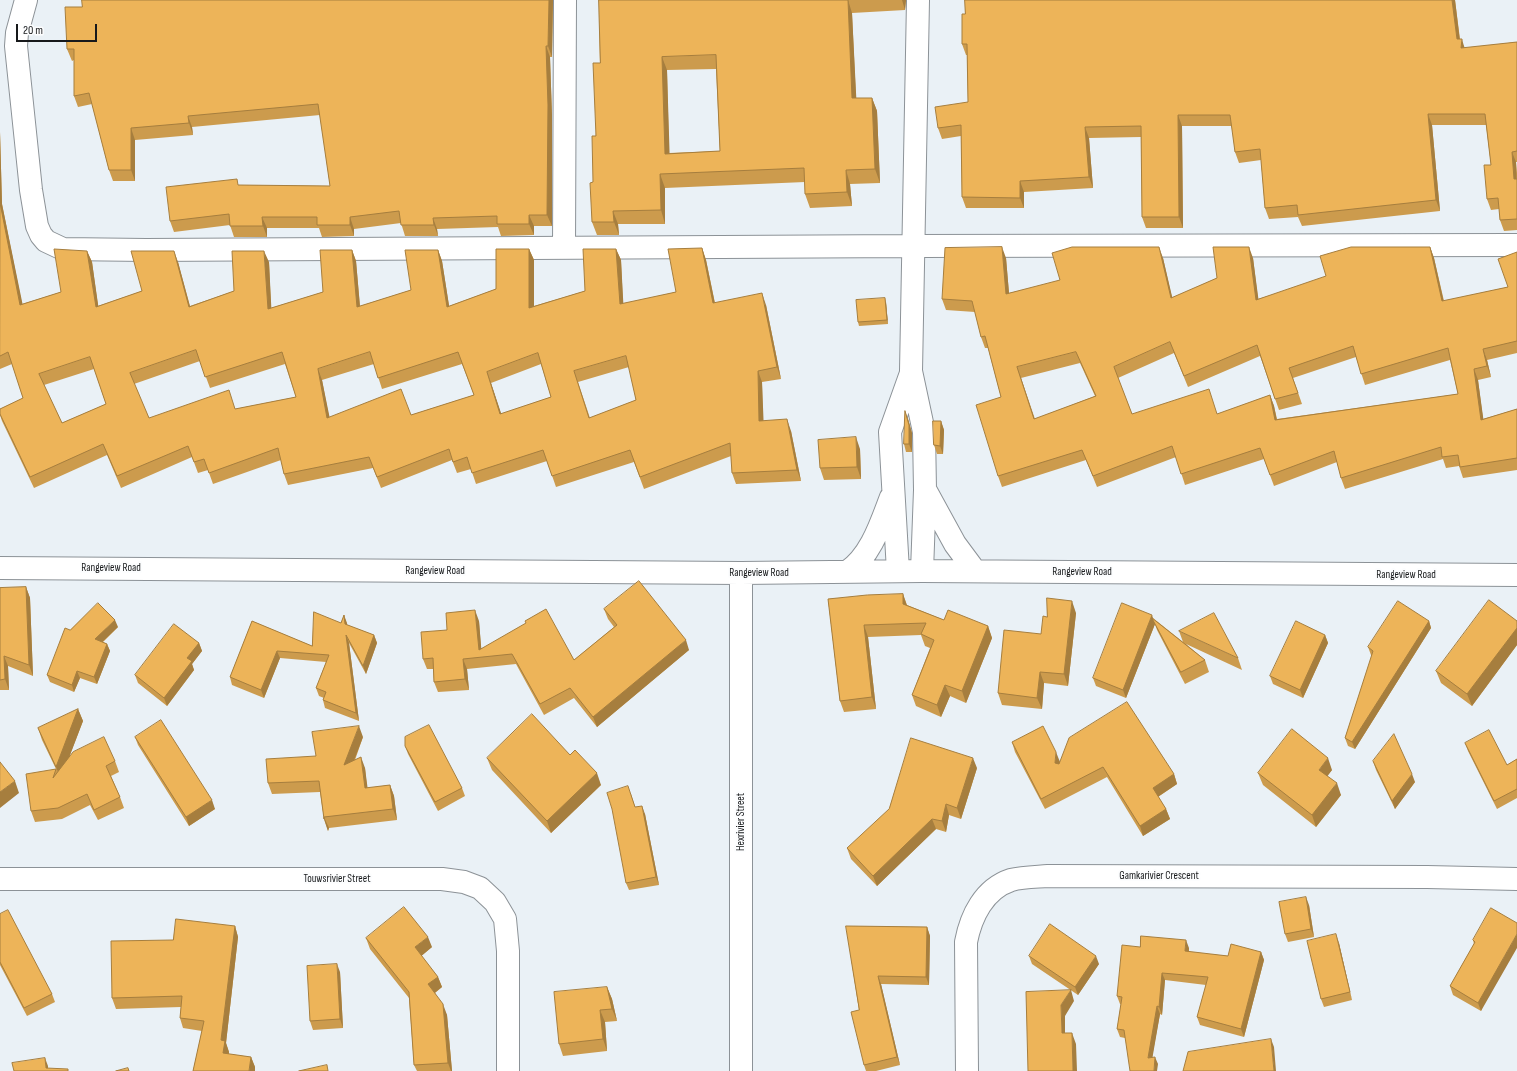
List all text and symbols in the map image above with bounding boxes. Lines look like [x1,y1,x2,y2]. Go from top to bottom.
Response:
scale bar [18,16,99,42]
text: 20 m [23,23,43,38]
street label: Rangeview Road [81,561,141,575]
street label: Rangeview Road [405,564,465,578]
street label: Rangeview Road [1052,565,1112,579]
street label: Rangeview Road [729,566,789,580]
street label: Rangeview Road [1376,568,1436,582]
street label: Hexrivier Street [734,793,748,851]
street label: Gamkarivier Crescent [1119,869,1199,883]
street label: Touwsrivier Street [303,872,371,886]

